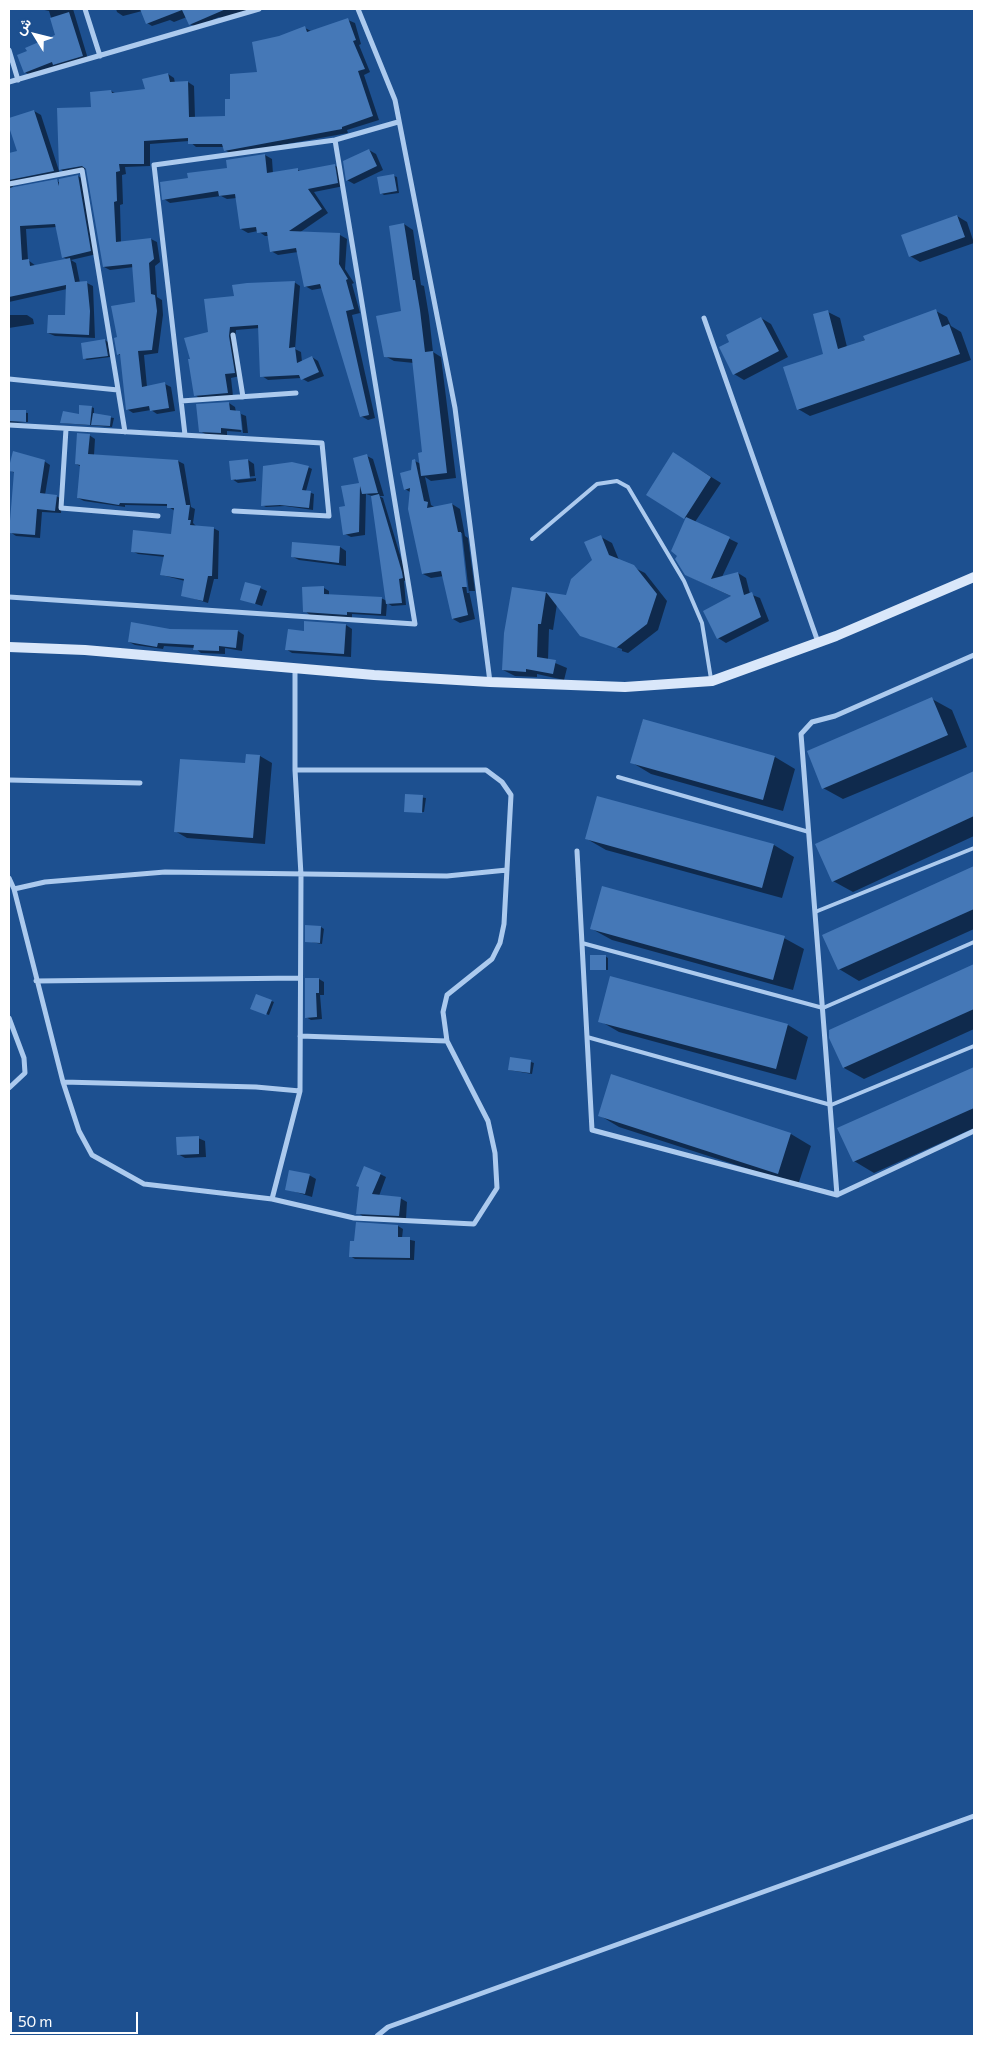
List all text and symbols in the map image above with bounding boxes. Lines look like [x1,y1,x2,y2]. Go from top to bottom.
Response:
north arrow [10,10,60,60]
text: ش [11,14,34,38]
scale bar [12,2002,140,2034]
text: 50 m [18,2012,52,2030]

